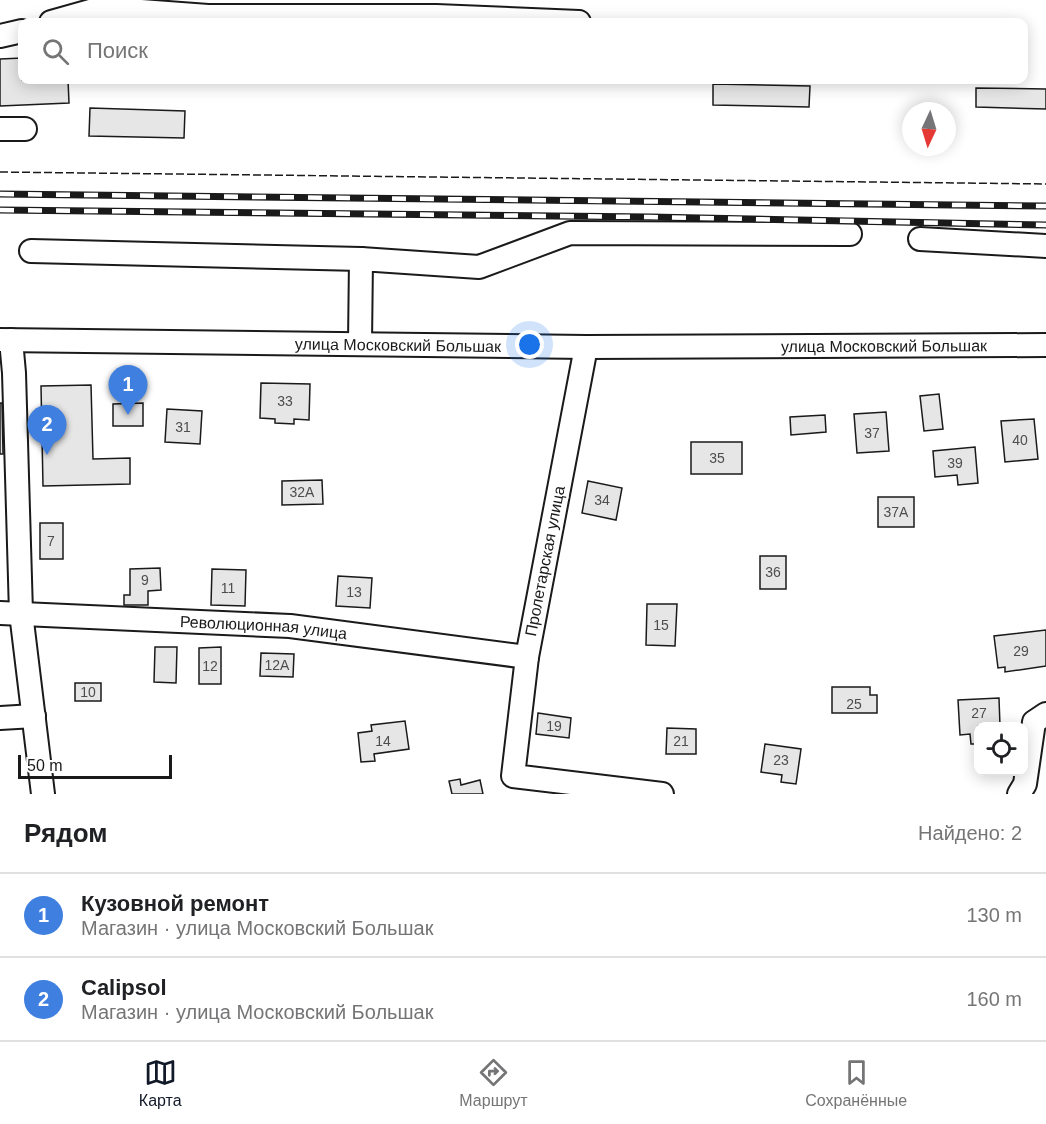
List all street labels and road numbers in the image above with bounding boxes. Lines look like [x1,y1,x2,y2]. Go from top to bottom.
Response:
street label: улица Московский Большак [295,335,502,354]
street label: улица Московский Большак [781,337,988,355]
street label: Пролетарская улица [522,484,568,638]
street label: Революционная улица [180,613,348,642]

